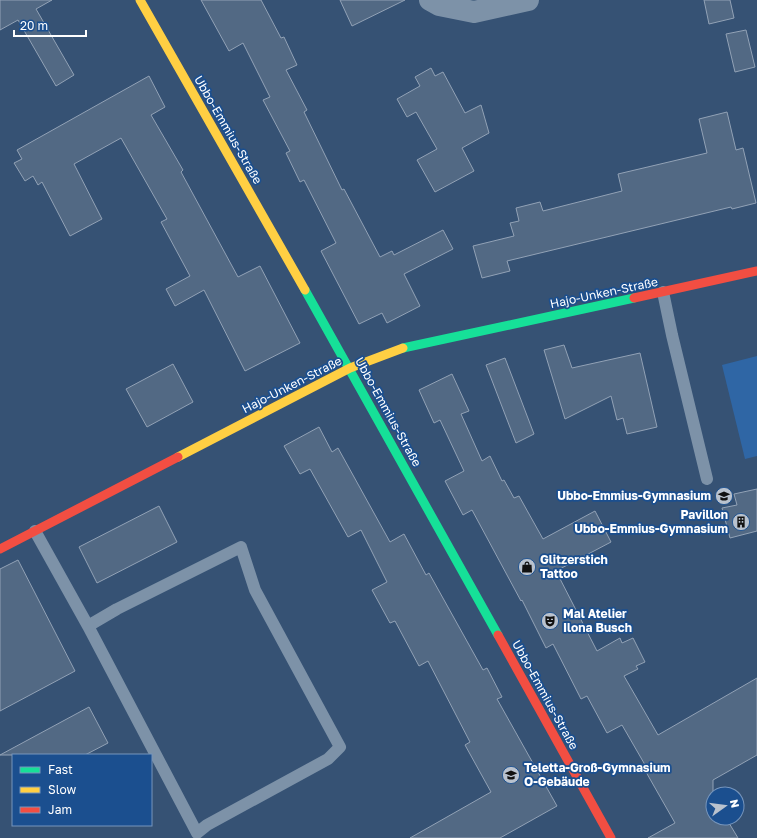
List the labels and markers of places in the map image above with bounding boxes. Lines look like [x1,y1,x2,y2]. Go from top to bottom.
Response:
school or university icon: Ubbo-Emmius-Gymnasium [714,486,734,506]
place label: Ubbo-Emmius-Gymnasium [557,488,711,503]
place label: Pavillon Ubbo-Emmius-Gymnasium [574,507,728,536]
building icon: Pavillon Ubbo-Emmius-Gymnasium [731,512,751,532]
place label: Glitzerstich Tattoo [540,552,608,581]
shop icon: Glitzerstich Tattoo [517,557,537,577]
place label: Mal Atelier Ilona Busch [563,606,632,635]
theatre icon: Mal Atelier Ilona Busch [540,611,560,631]
place label: Teletta-Groß-Gymnasium O-Gebäude [524,760,671,789]
school or university icon: Teletta-Groß-Gymnasium O-Gebäude [501,765,521,785]

